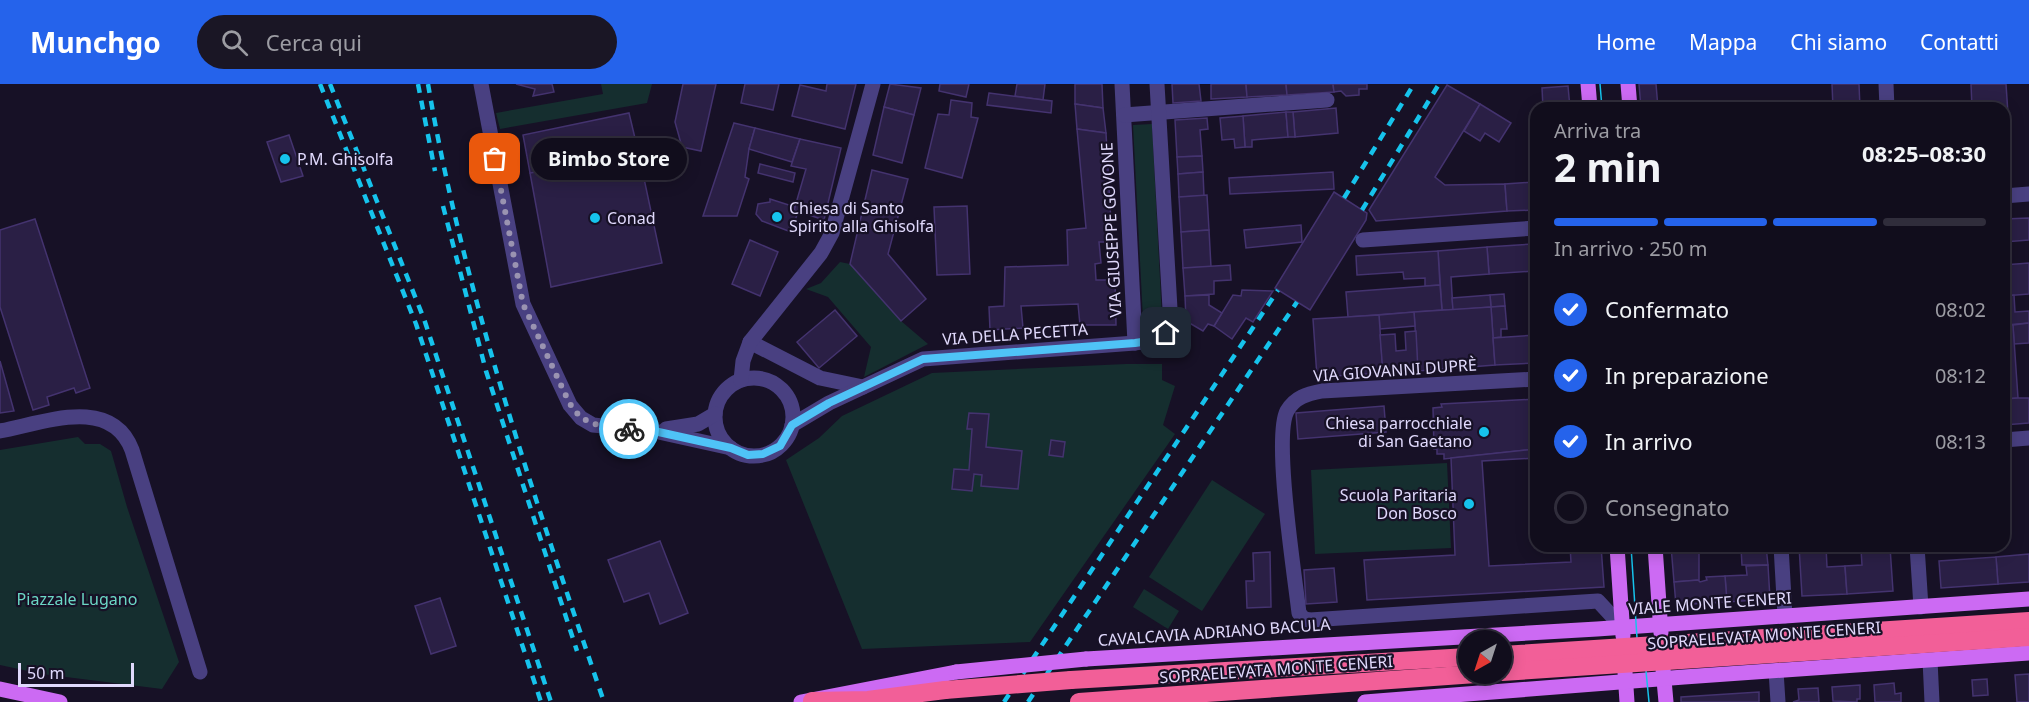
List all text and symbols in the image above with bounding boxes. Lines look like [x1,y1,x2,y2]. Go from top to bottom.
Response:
search box [197,15,617,69]
text: Munchgo [30,23,161,61]
icon: search [218,26,251,59]
text: Cerca qui [266,27,362,57]
text: Home [1596,28,1656,56]
text: Mappa [1689,28,1757,56]
text: Chi siamo [1790,28,1887,56]
text: Contatti [1920,28,1999,56]
text: Arriva tra [1554,117,1641,144]
pin [469,133,520,184]
callout: Bimbo Store [531,138,687,180]
text: 08:25–08:30 [1862,138,1986,168]
text: 2 min [1554,140,1661,193]
icon: bag [478,142,511,175]
street label: VIA GIUSEPPE GOVONE [1095,142,1127,318]
text: Bimbo Store [548,145,670,172]
place label: P.M. Ghisolfa [297,148,393,170]
marker: P.M. Ghisolfa [278,152,292,166]
place label: Chiesa di Santo Spirito alla Ghisolfa [789,197,934,237]
place label: Conad [607,207,656,229]
marker: Chiesa di Santo Spirito alla Ghisolfa [770,210,784,224]
marker: Conad [588,211,602,225]
text: In arrivo · 250 m [1554,235,1707,262]
icon: check [1554,293,1587,326]
text: Confermato [1605,294,1729,324]
text: 08:02 [1935,296,1986,323]
pin [1140,307,1191,358]
icon: home [1149,316,1182,349]
street label: VIA DELLA PECETTA [941,318,1089,350]
street label: VIA GIOVANNI DUPRÈ [1313,353,1477,387]
icon: check [1554,359,1587,392]
text: In preparazione [1605,360,1769,390]
text: 08:12 [1935,362,1986,389]
courier [599,399,659,459]
place label: Chiesa parrocchiale di San Gaetano [1325,412,1472,452]
icon: bike [613,413,646,446]
marker: Chiesa parrocchiale di San Gaetano [1477,425,1491,439]
icon: check [1554,425,1587,458]
text: In arrivo [1605,426,1692,456]
text: 08:13 [1935,428,1986,455]
place label: Scuola Paritaria Don Bosco [1340,484,1457,524]
text: Consegnato [1605,492,1729,522]
marker: Scuola Paritaria Don Bosco [1462,497,1476,511]
street label: VIALE MONTE CENERI [1628,586,1792,620]
park label: Piazzale Lugano [17,588,137,610]
street label: CAVALCAVIA ADRIANO BACULA [1097,613,1332,651]
street label: SOPRAELEVATA MONTE CENERI [1646,616,1882,654]
north arrow [1458,630,1512,684]
map controls [1458,630,1512,684]
street label: SOPRAELEVATA MONTE CENERI [1158,650,1394,688]
scale bar [18,660,134,688]
text: 50 m [27,662,64,684]

